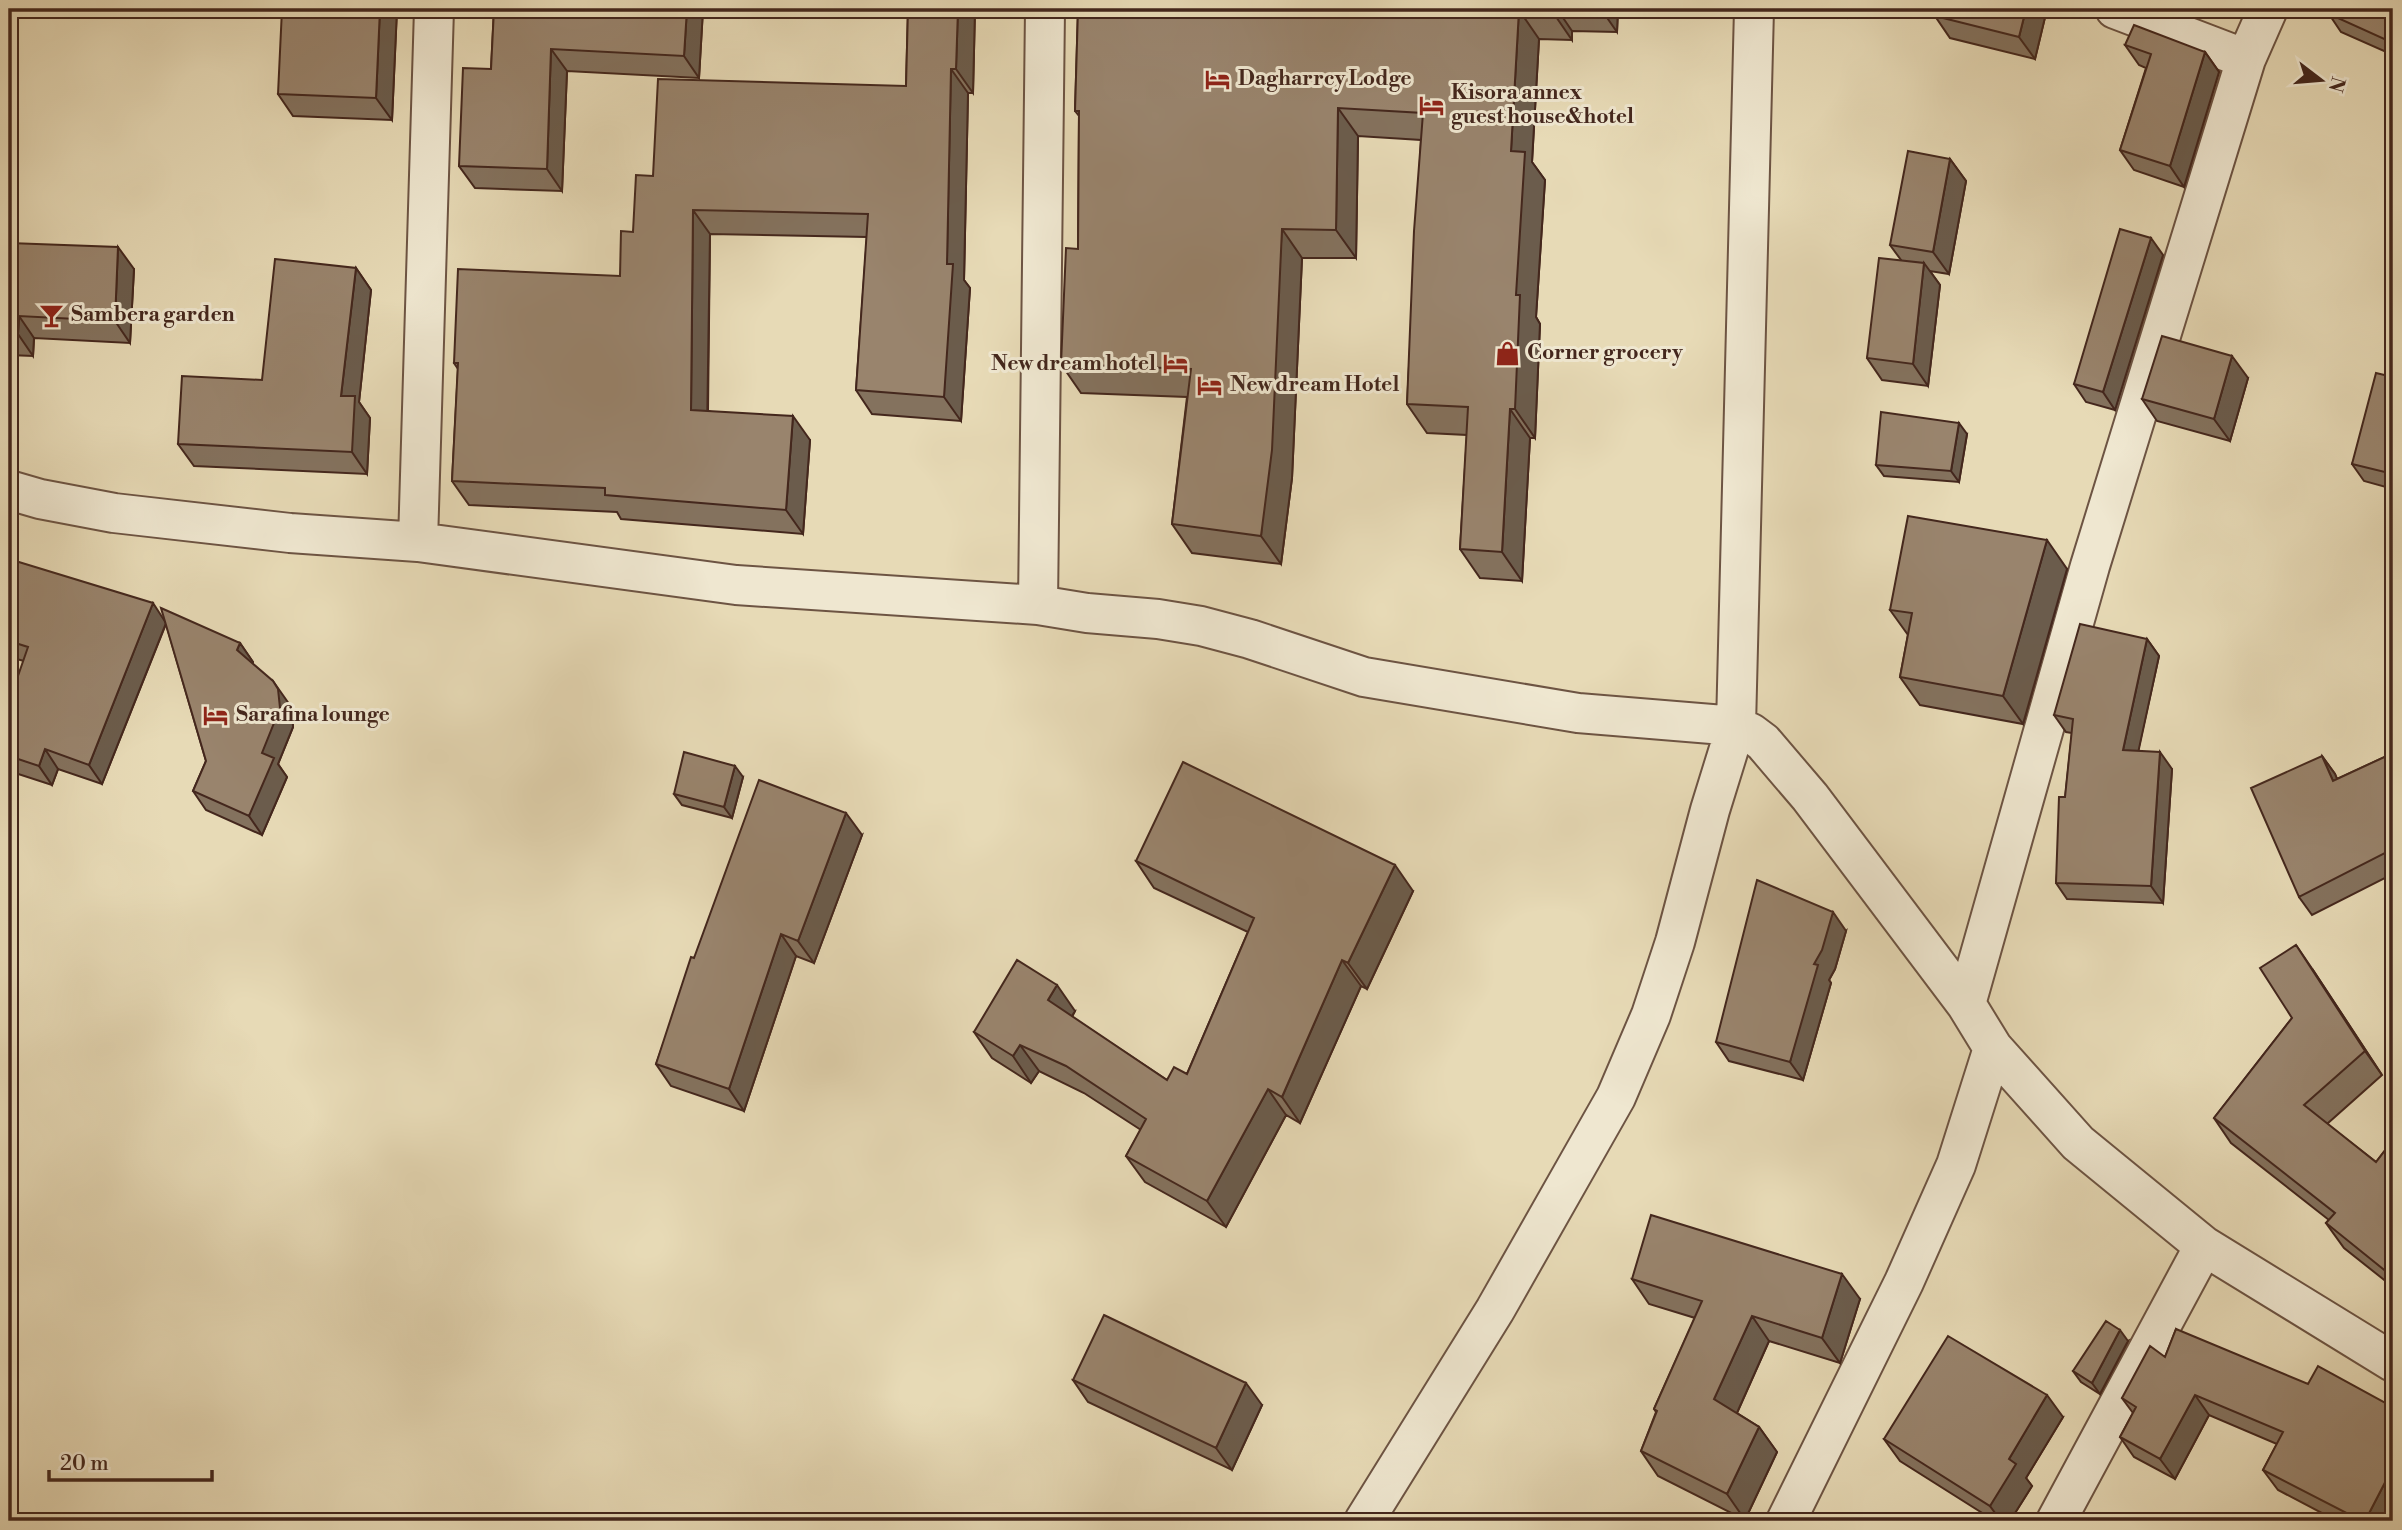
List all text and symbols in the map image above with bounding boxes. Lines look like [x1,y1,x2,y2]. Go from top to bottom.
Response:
north arrow [2286,46,2356,116]
hotel icon: Dagharrcy Lodge [1204,65,1232,93]
place label: Dagharrcy Lodge [1238,66,1412,92]
text: N [2323,74,2350,95]
place label: Kisora annex guest house&hotel [1451,80,1634,130]
hotel icon: Kisora annex guest house&hotel [1417,91,1445,119]
bar icon: Sambera garden [37,301,65,329]
place label: Sambera garden [71,302,235,328]
shop icon: Corner grocery [1493,339,1521,367]
place label: Corner grocery [1527,340,1683,366]
hotel icon: New dream hotel [1162,350,1190,378]
place label: New dream hotel [991,351,1156,377]
hotel icon: New dream Hotel [1196,371,1224,399]
place label: New dream Hotel [1230,372,1399,398]
hotel icon: Sarafina lounge [202,701,230,729]
place label: Sarafina lounge [236,702,390,728]
scale bar [49,1439,212,1483]
text: 20 m [60,1451,109,1477]

